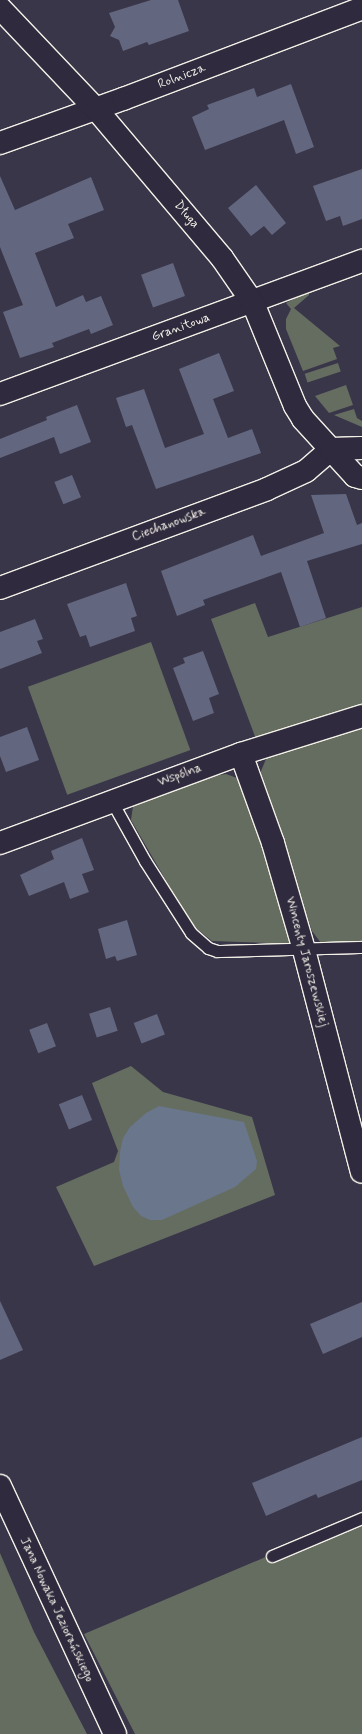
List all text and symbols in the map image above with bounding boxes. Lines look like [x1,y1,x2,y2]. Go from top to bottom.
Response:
street label: Rolnicza [156,61,208,93]
street label: Długa [170,198,202,232]
street label: Granitowa [150,310,212,346]
street label: Ciechanowska [130,504,208,546]
street label: Wspólna [156,761,204,791]
street label: Wincenty Jaroszewskiej [281,895,331,1029]
street label: Jana Nowaka Jeziorańskiego [15,1534,97,1686]

